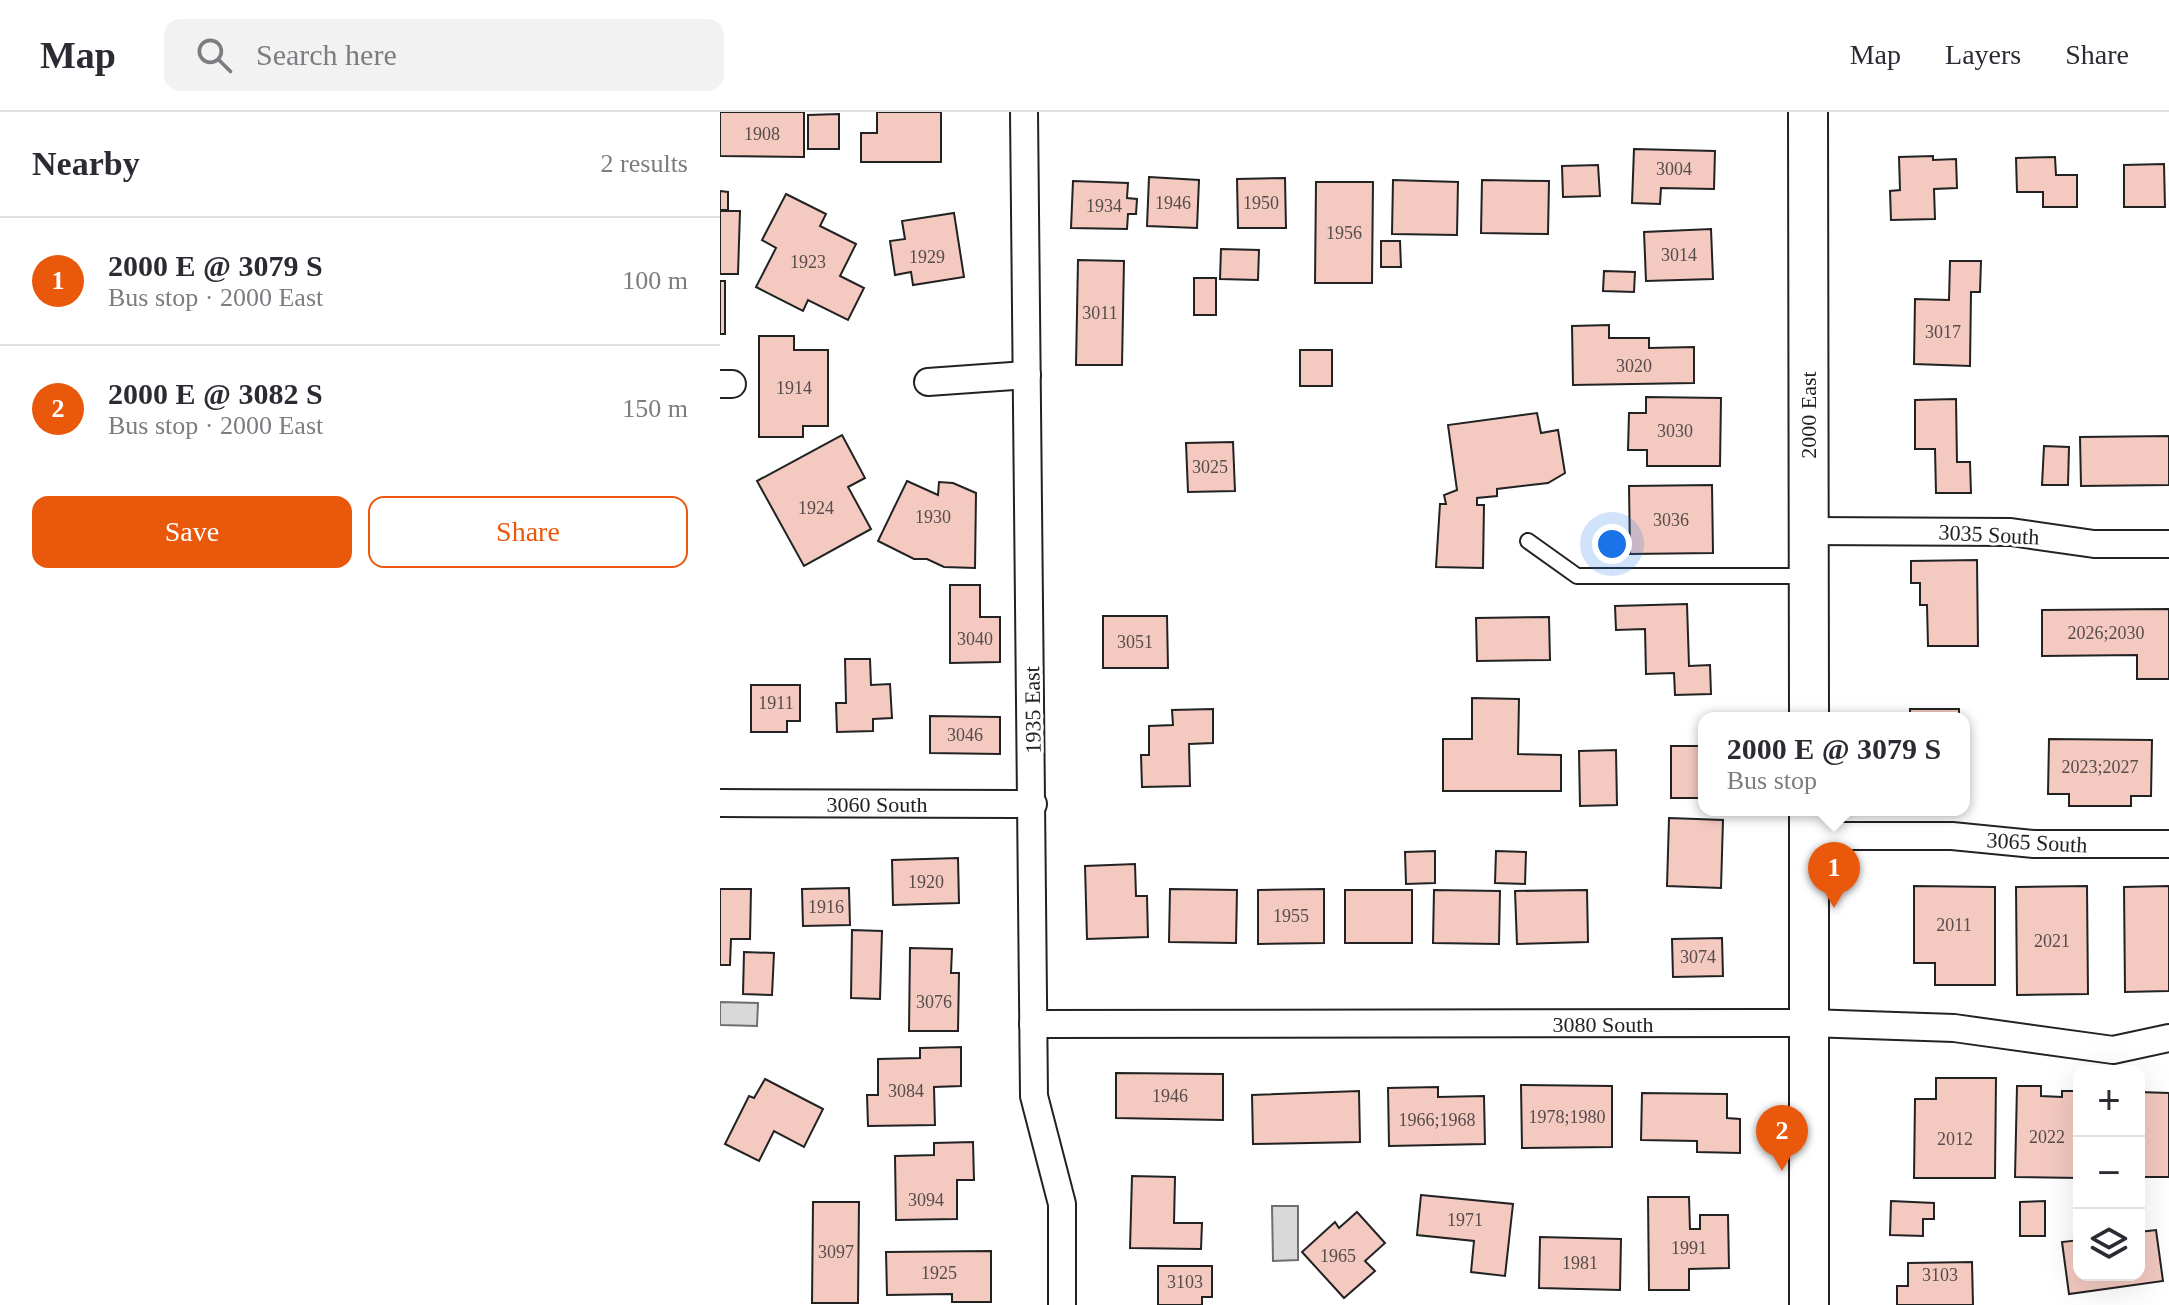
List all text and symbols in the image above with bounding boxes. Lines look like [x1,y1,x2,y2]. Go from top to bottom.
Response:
search box [164,19,724,91]
icon: search [192,33,236,77]
text: Map [40,34,116,76]
text: Search here [256,38,397,71]
text: Map [1850,39,1901,70]
text: Layers [1945,39,2021,70]
text: Share [2065,39,2129,70]
house number: 1908 [744,124,780,144]
text: Nearby [32,145,140,182]
text: 2 results [601,149,688,178]
house number: 3004 [1656,159,1692,179]
house number: 1946 [1155,193,1191,213]
house number: 1950 [1243,193,1279,213]
house number: 1934 [1086,196,1122,216]
house number: 1956 [1326,223,1362,243]
house number: 3014 [1661,245,1697,265]
house number: 1929 [909,247,945,267]
text: 2000 E @ 3079 S [108,249,323,282]
house number: 1923 [790,252,826,272]
text: 1 [52,266,65,295]
text: 100 m [622,266,688,295]
text: Bus stop · 2000 East [108,283,323,312]
house number: 3011 [1082,303,1118,323]
house number: 3017 [1925,322,1961,342]
house number: 3020 [1616,356,1652,376]
street label: 2000 East [1796,371,1821,459]
text: 2000 E @ 3082 S [108,377,323,410]
house number: 1914 [776,378,812,398]
text: 2 [52,394,65,423]
text: 150 m [622,394,688,423]
text: Bus stop · 2000 East [108,411,323,440]
house number: 3030 [1657,421,1693,441]
house number: 3025 [1192,457,1228,477]
button: Save [32,496,352,568]
button: Share [368,496,688,568]
house number: 1924 [798,498,834,518]
house number: 1930 [915,507,951,527]
house number: 3036 [1653,510,1689,530]
street label: 3035 South [1938,519,2040,550]
your location [1592,524,1632,564]
house number: 2026;2030 [2067,623,2145,643]
house number: 3040 [957,629,993,649]
house number: 3051 [1117,632,1153,652]
street label: 1935 East [1019,666,1046,754]
house number: 1911 [758,693,794,713]
popup [1698,712,1970,816]
house number: 3046 [947,725,983,745]
text: 2000 E @ 3079 S [1727,732,1941,765]
house number: 2023;2027 [2061,757,2139,777]
text: Bus stop [1727,766,1817,795]
street label: 3060 South [827,792,927,817]
street label: 3065 South [1986,827,2088,858]
pin: 1 [1808,842,1860,908]
house number: 1920 [908,872,944,892]
house number: 1916 [808,897,844,917]
house number: 1955 [1273,906,1309,926]
house number: 2011 [1936,915,1972,935]
house number: 2021 [2034,931,2070,951]
house number: 3074 [1680,947,1716,967]
house number: 3076 [916,992,952,1012]
street label: 3080 South [1553,1012,1653,1037]
map controls [2073,1065,2145,1281]
button: + [2073,1065,2145,1137]
house number: 3084 [888,1081,924,1101]
house number: 1946 [1152,1086,1188,1106]
pin: 2 [1756,1105,1808,1171]
house number: 1978;1980 [1528,1107,1606,1127]
house number: 1966;1968 [1398,1110,1476,1130]
house number: 2022 [2029,1127,2065,1147]
house number: 2012 [1937,1129,1973,1149]
button: − [2073,1137,2145,1209]
house number: 3094 [908,1190,944,1210]
button: layers [2073,1209,2145,1281]
house number: 1971 [1447,1210,1483,1230]
house number: 1991 [1671,1238,1707,1258]
house number: 3097 [818,1242,854,1262]
house number: 1965 [1320,1246,1356,1266]
house number: 1981 [1562,1253,1598,1273]
house number: 1925 [921,1263,957,1283]
house number: 3103 [1922,1265,1958,1285]
house number: 3103 [1167,1272,1203,1292]

